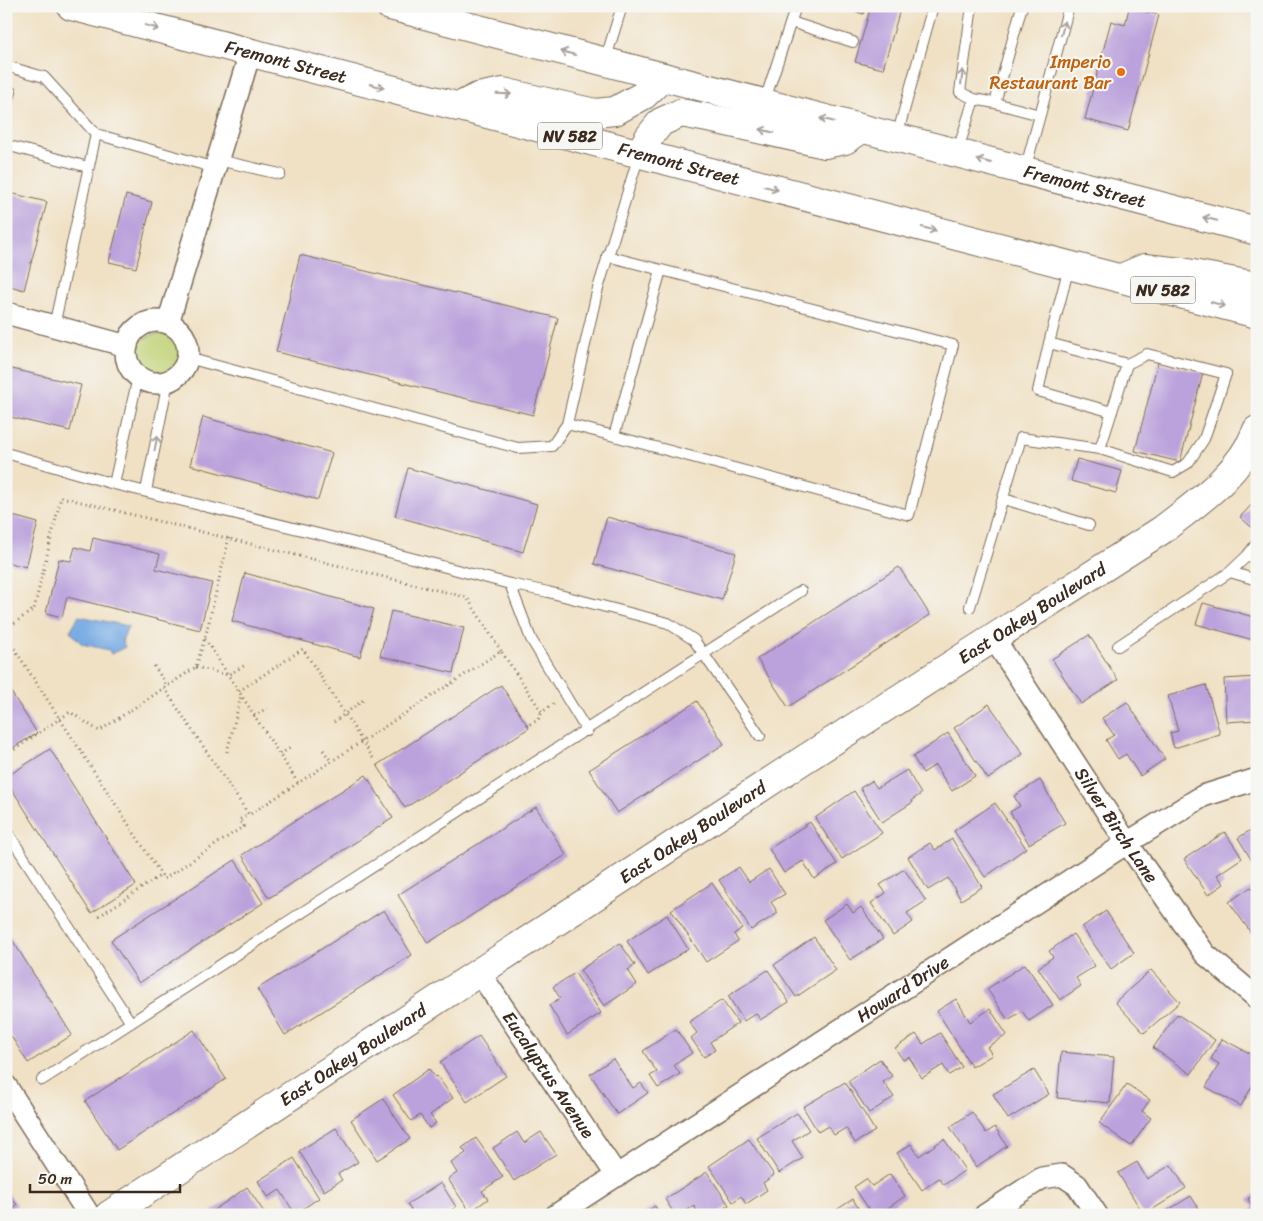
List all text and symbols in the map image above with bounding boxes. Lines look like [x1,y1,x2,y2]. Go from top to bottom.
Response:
one-way arrow [1059,21,1068,37]
one-way arrow [143,23,159,33]
street label: Fremont Street [221,31,350,93]
place label: Imperio Restaurant Bar [990,46,1113,99]
one-way arrow [561,47,577,57]
marker: Imperio Restaurant Bar [1115,66,1127,78]
one-way arrow [957,69,967,85]
one-way arrow [369,81,385,91]
one-way arrow [496,89,512,99]
one-way arrow [820,115,836,124]
road number: NV 582 [538,122,602,150]
one-way arrow [759,126,775,135]
street label: Fremont Street [614,133,743,195]
street label: Fremont Street [1021,155,1150,218]
one-way arrow [977,156,993,165]
one-way arrow [763,184,779,193]
one-way arrow [1202,214,1218,223]
one-way arrow [920,225,936,234]
road number: NV 582 [1130,276,1196,304]
one-way arrow [1210,300,1226,309]
one-way arrow [151,435,161,451]
street label: East Oakey Boulevard [951,553,1114,673]
street label: Silver Birch Lane [1066,761,1167,890]
street label: East Oakey Boulevard [612,771,774,893]
street label: Howard Drive [850,947,956,1031]
street label: East Oakey Boulevard [273,994,435,1115]
street label: Eucalyptus Avenue [494,1004,604,1146]
scale bar [30,1161,180,1193]
text: 50 m [38,1166,73,1192]

